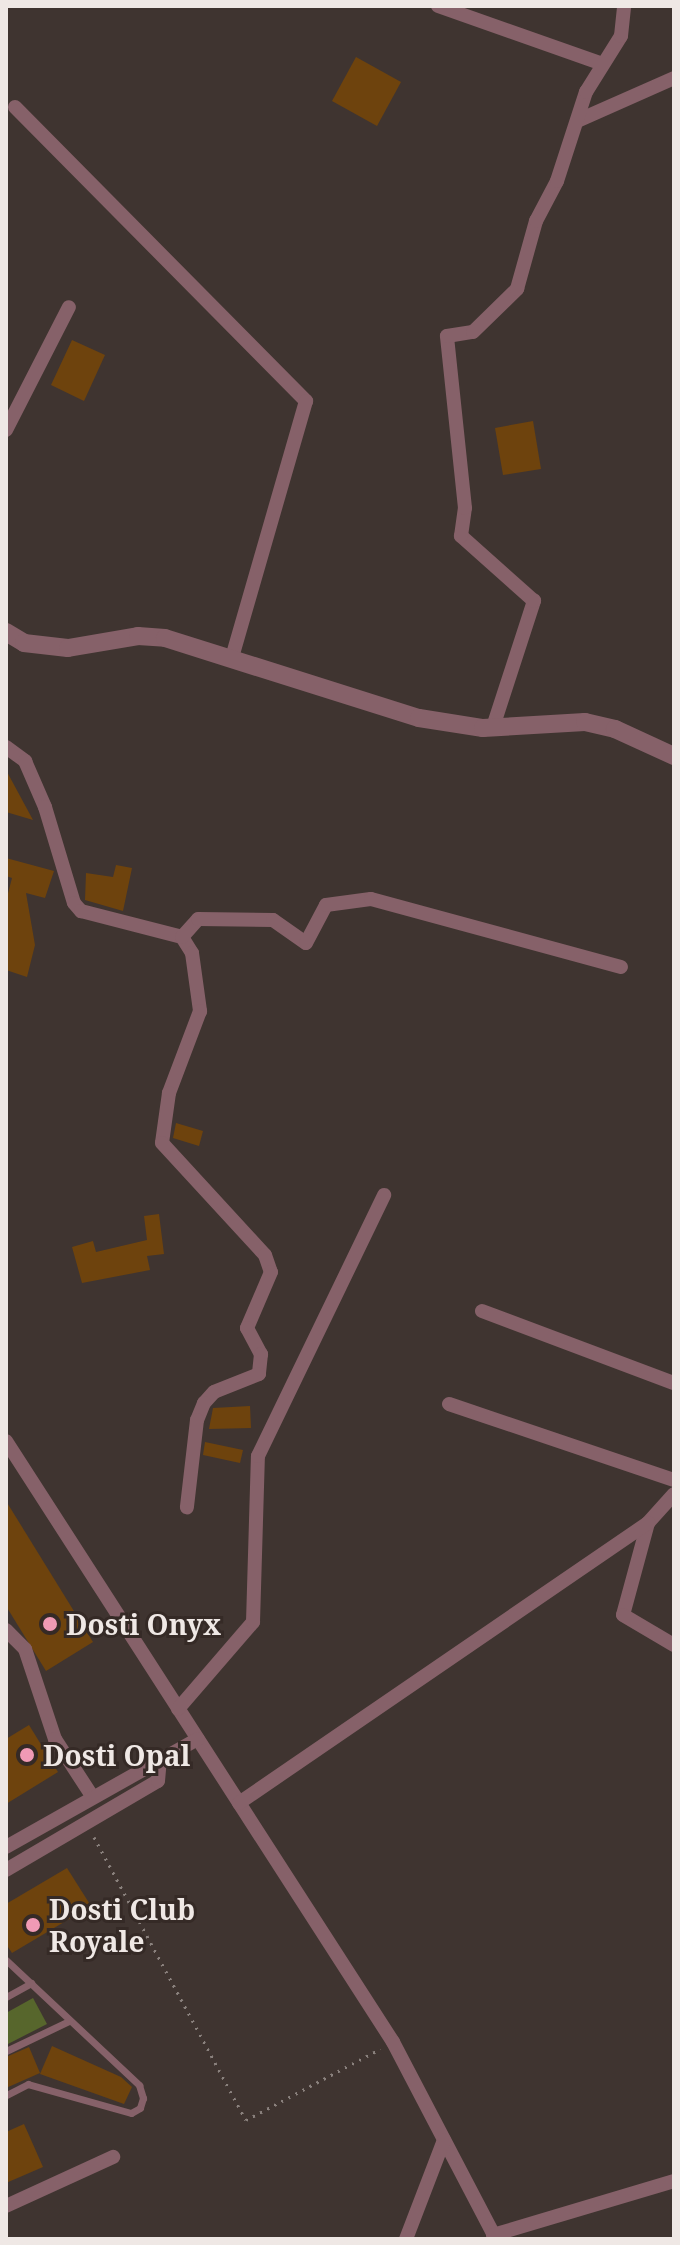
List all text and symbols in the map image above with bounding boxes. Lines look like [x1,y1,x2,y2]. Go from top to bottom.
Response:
place label: Dosti Onyx [66,1607,221,1641]
marker: Dosti Onyx [41,1615,59,1633]
place label: Dosti Opal [43,1738,190,1772]
marker: Dosti Opal [18,1746,36,1764]
place label: Dosti Club Royale [49,1892,195,1958]
marker: Dosti Club Royale [24,1916,42,1934]

